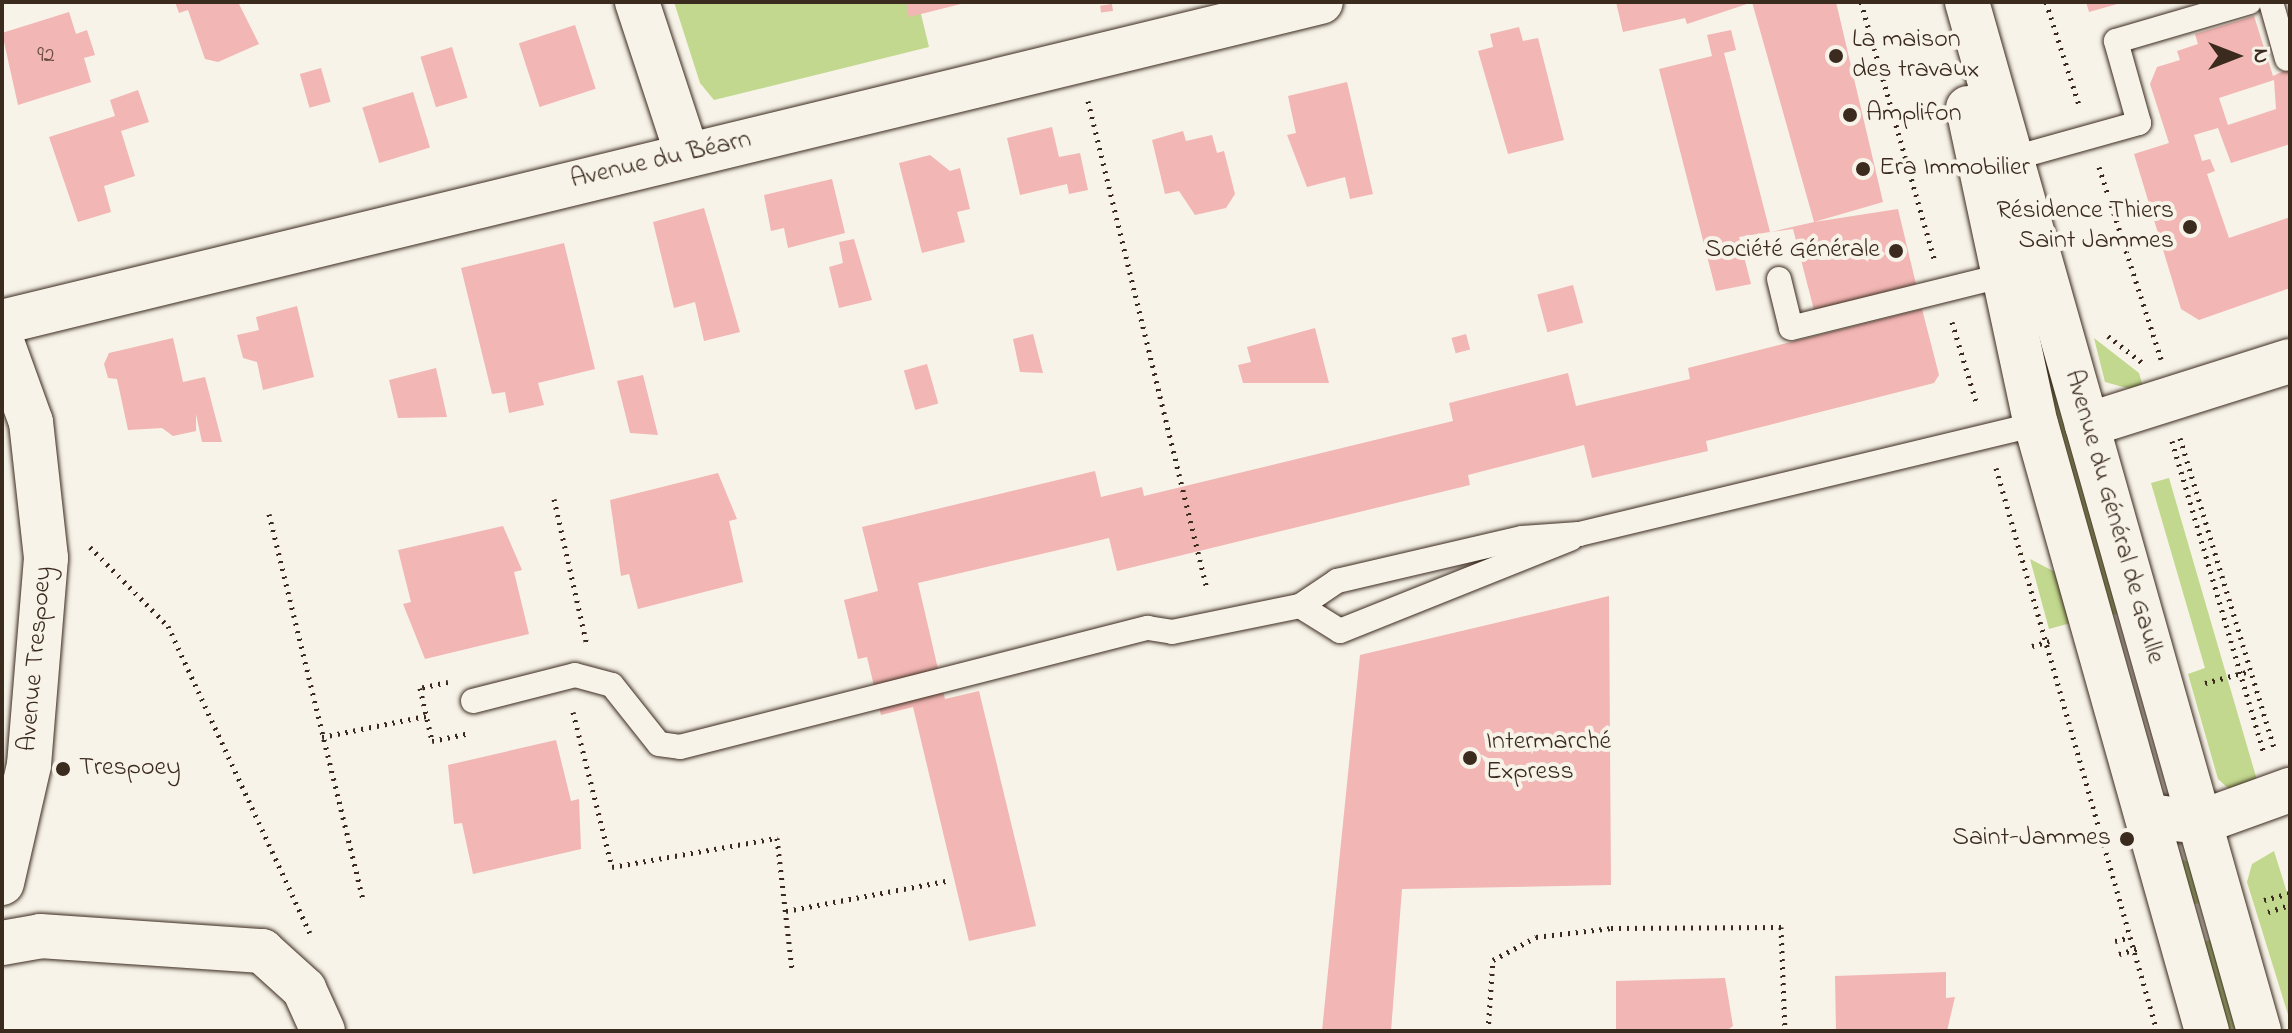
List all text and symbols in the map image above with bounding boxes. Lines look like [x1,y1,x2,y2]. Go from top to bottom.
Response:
north arrow [2196,16,2276,96]
place label: La maison des travaux [1852,25,1979,86]
house number: 92 [37,44,55,70]
marker: La maison des travaux [1827,47,1845,65]
text: N [2244,49,2276,63]
place label: Amplifon [1866,99,1961,131]
marker: Amplifon [1841,106,1859,124]
street label: Avenue du Béarn [568,125,754,197]
place label: Era Immobilier [1879,153,2030,185]
marker: Era Immobilier [1854,160,1872,178]
place label: Résidence Thiers Saint Jammes [1996,196,2174,258]
marker: Résidence Thiers Saint Jammes [2181,218,2199,236]
place label: Société Générale [1705,235,1880,267]
marker: Société Générale [1887,242,1905,260]
street label: Avenue du Général de Gaulle [2056,367,2170,667]
street label: Avenue Trespoey [13,565,61,753]
place label: Intermarché Express [1486,727,1611,788]
marker: Intermarché Express [1461,749,1479,767]
place label: Trespoey [79,753,181,785]
marker: Trespoey [54,760,72,778]
place label: Saint-Jammes [1952,823,2111,855]
marker: Saint-Jammes [2118,830,2136,848]

